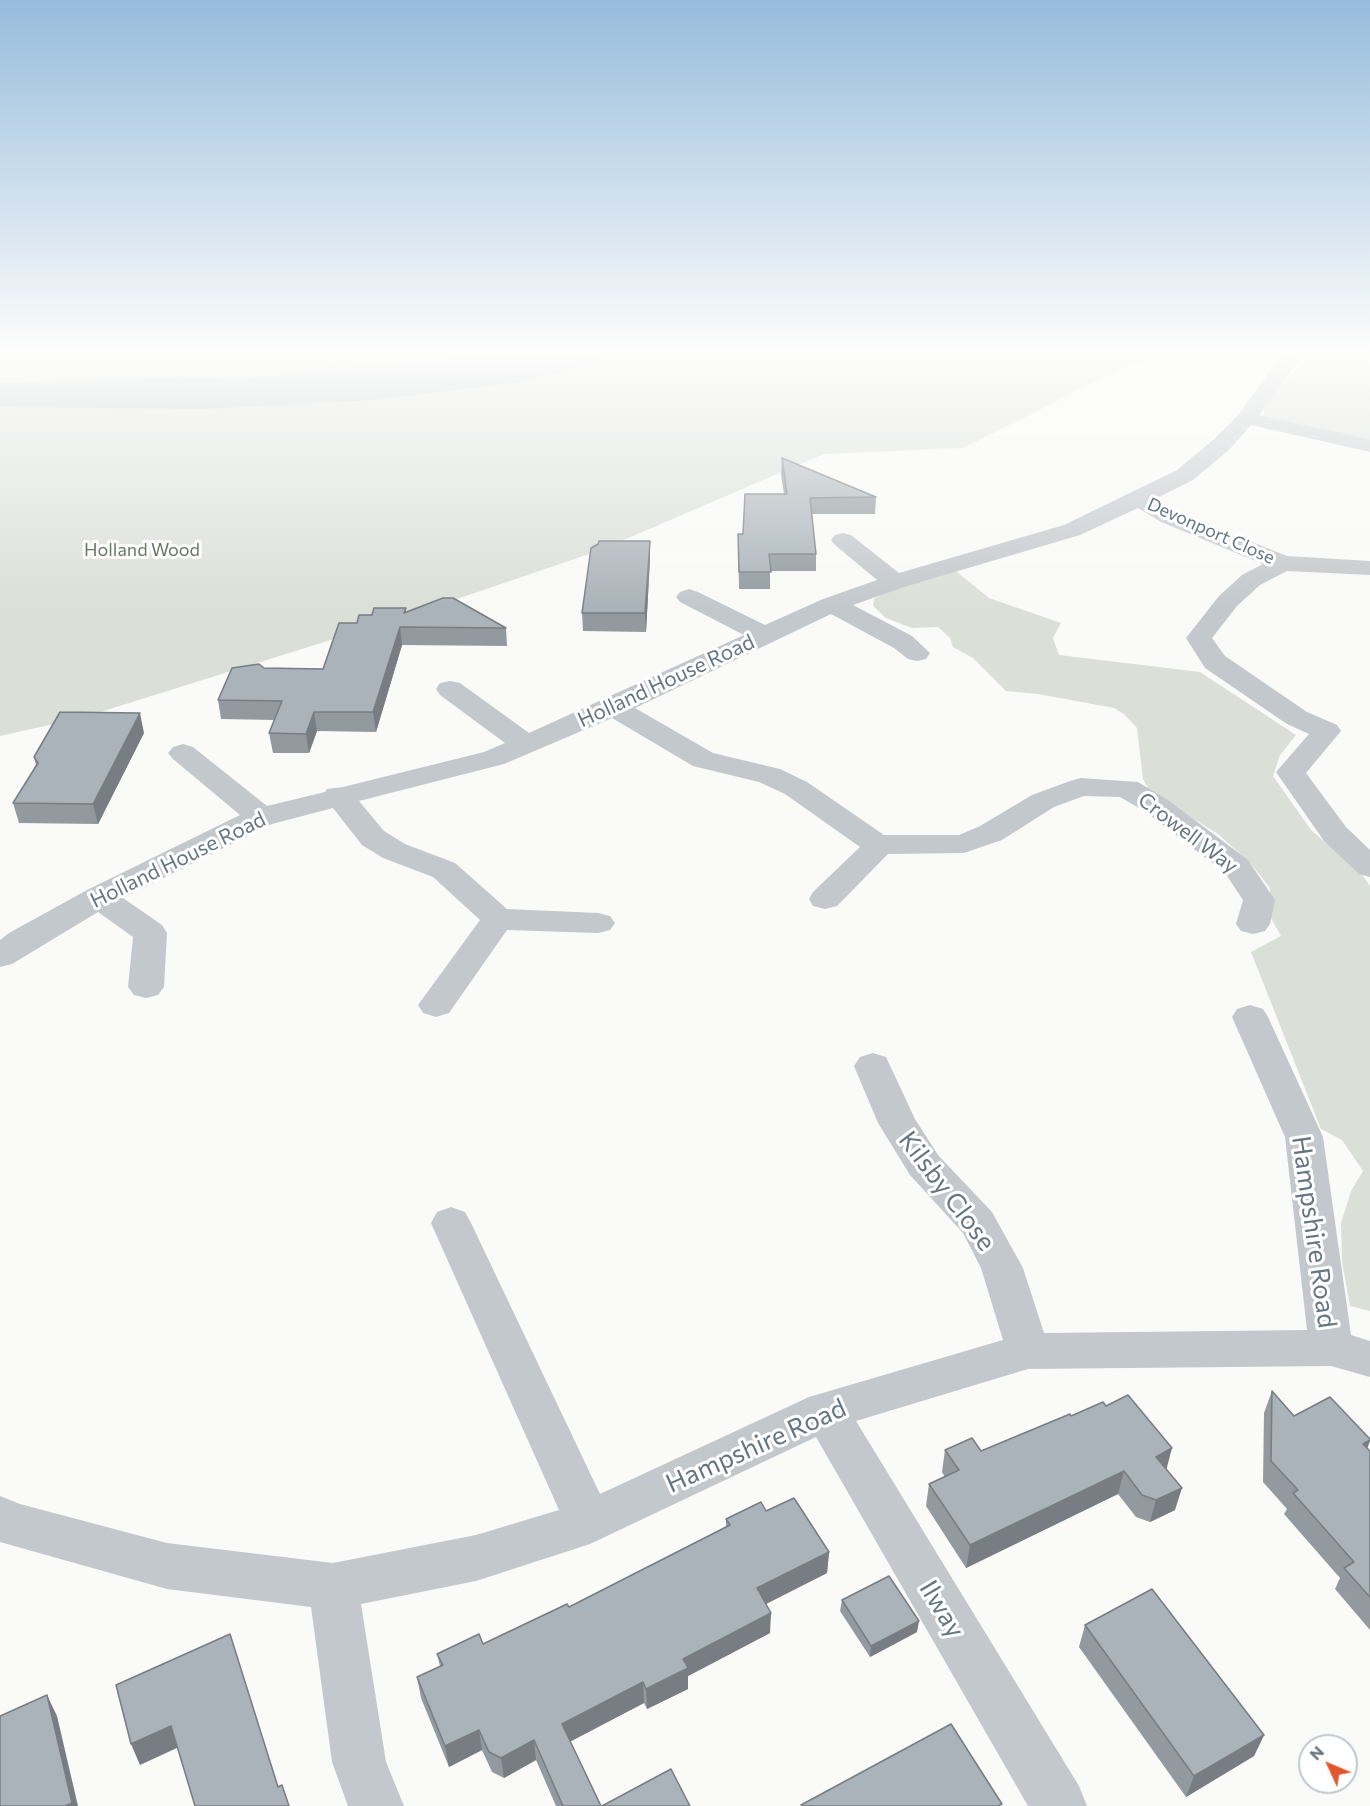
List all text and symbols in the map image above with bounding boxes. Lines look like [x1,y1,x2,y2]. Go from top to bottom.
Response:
street label: Devonport Close [1144,493,1278,569]
park label: Holland Wood [84,539,200,561]
street label: Holland House Road [574,629,758,733]
street label: Crowell Way [1133,787,1243,879]
street label: Holland House Road [86,807,270,913]
street label: Kilsby Close [892,1125,1002,1257]
street label: Hampshire Road [1285,1134,1343,1330]
street label: Hampshire Road [661,1392,851,1500]
street label: Ilway [913,1575,971,1643]
north arrow [1298,1734,1358,1794]
text: N [1305,1742,1327,1763]

